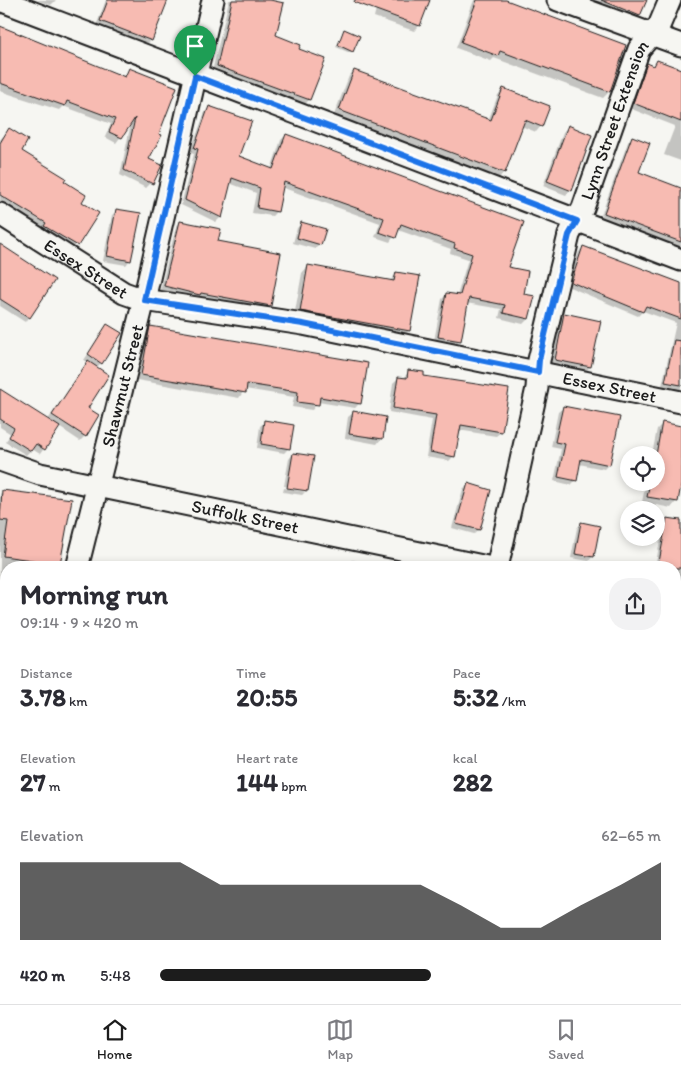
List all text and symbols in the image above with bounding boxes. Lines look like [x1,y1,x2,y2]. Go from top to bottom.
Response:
pin [174,25,216,76]
icon: arrive [181,32,209,60]
street label: Lynn Street Extension [576,35,654,203]
street label: Essex Street [40,234,132,304]
street label: Shawmut Street [97,322,149,449]
street label: Essex Street [561,367,659,408]
map controls [620,446,665,546]
button: locate [620,446,665,491]
street label: Suffolk Street [190,495,301,539]
button: layers [620,501,665,546]
text: Morning run [20,577,168,611]
button: share [609,578,661,630]
text: 09:14 · 9 × 420 m [20,613,139,632]
text: Distance [20,665,72,682]
text: Time [236,665,266,682]
text: Pace [453,665,481,682]
text: 3.78 [20,682,66,712]
text: 20:55 [236,682,297,712]
text: 5:32 [453,682,499,712]
text: km [66,693,88,710]
text: /km [499,693,526,710]
text: Elevation [20,750,76,767]
text: Heart rate [236,750,298,767]
text: kcal [453,750,478,767]
text: 27 [20,767,46,797]
text: 144 [236,767,278,797]
text: 282 [453,767,493,797]
text: m [46,778,61,795]
text: bpm [278,778,307,795]
text: Elevation [20,826,84,845]
text: 62–65 m [601,826,661,845]
text: 420 m [20,966,65,985]
text: 5:48 [100,966,131,985]
tab: Home [97,1016,132,1063]
tab: Map [326,1016,354,1063]
tab: Saved [548,1016,584,1063]

